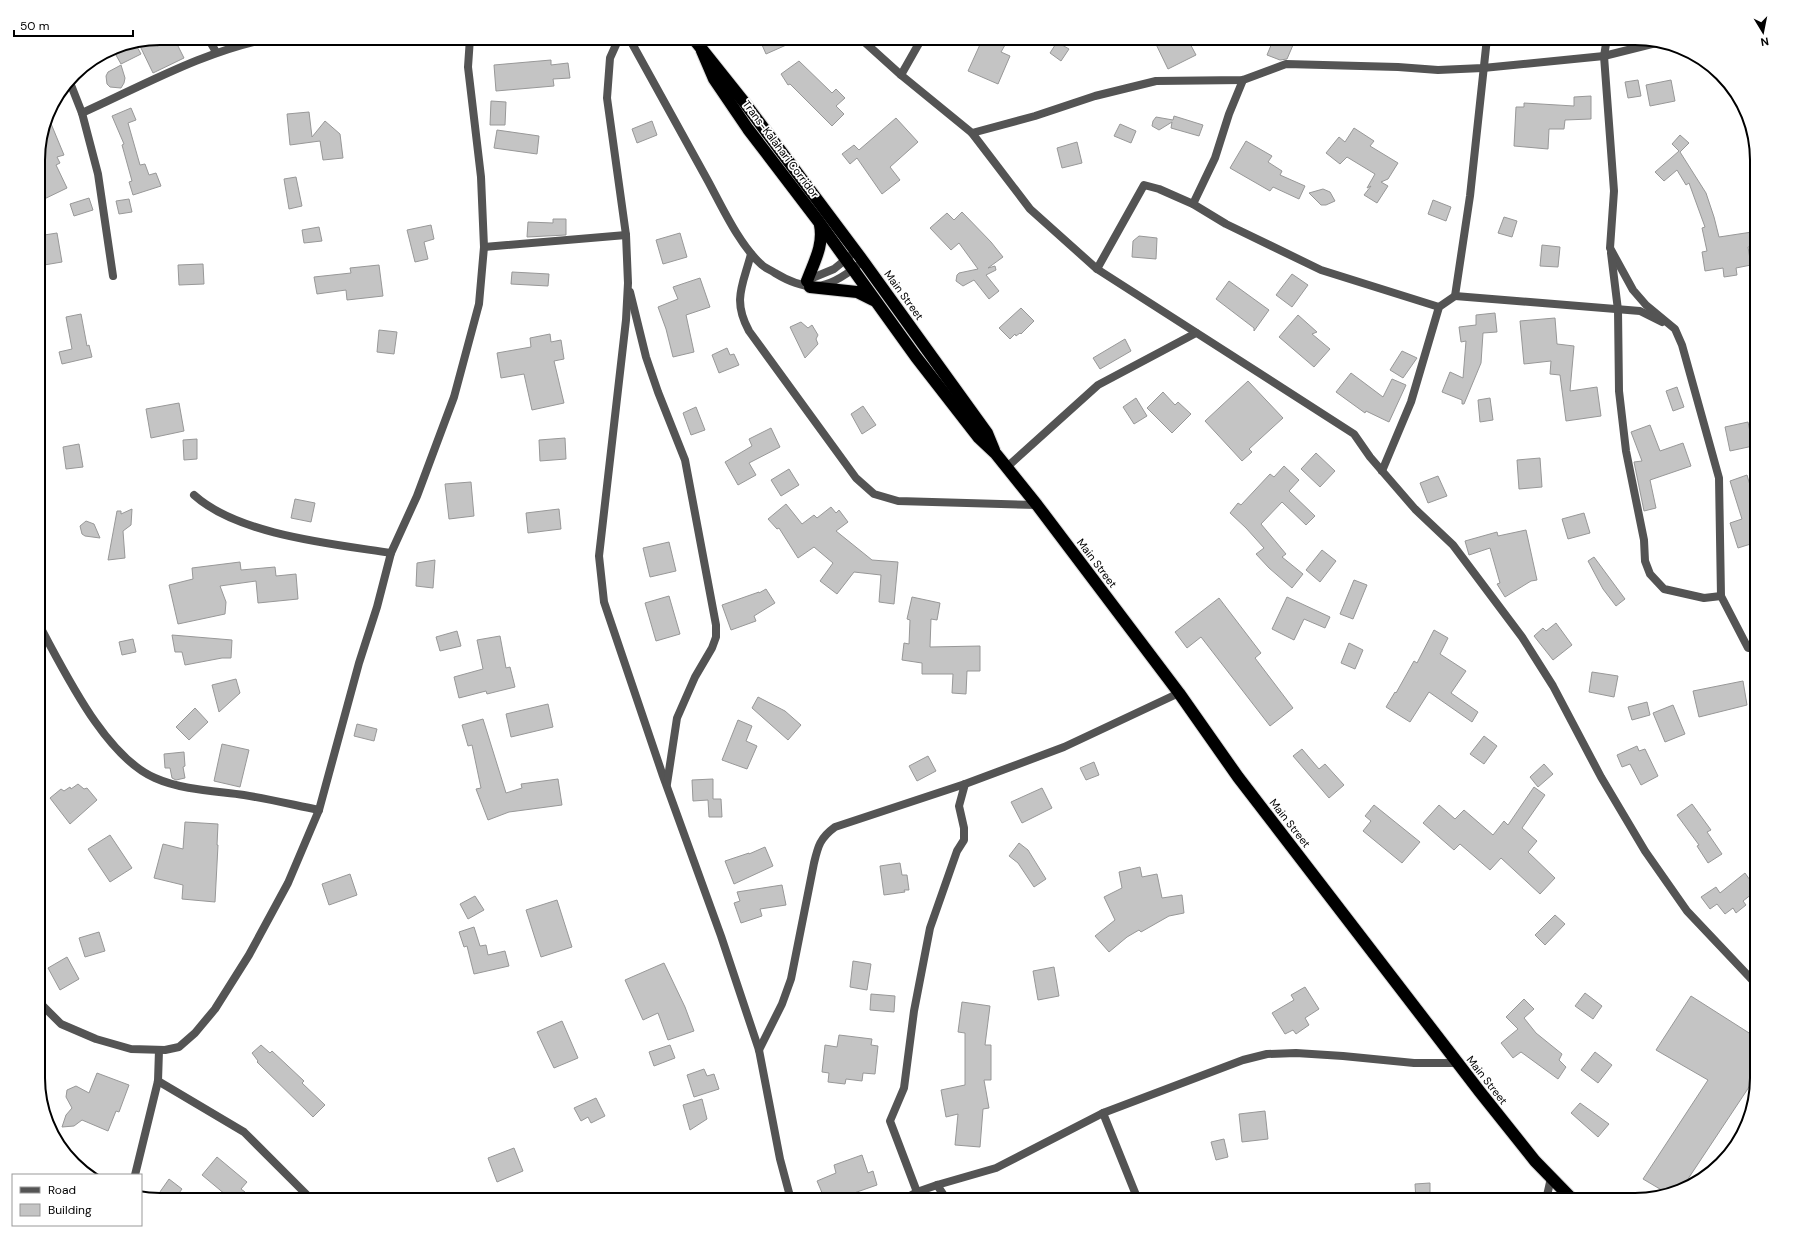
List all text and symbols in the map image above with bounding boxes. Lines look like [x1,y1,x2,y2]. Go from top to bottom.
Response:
scale bar [14,12,133,38]
north arrow [1743,12,1783,52]
text: 50 m [20,18,49,34]
text: N [1760,34,1770,49]
street label: Trans-Kalahari Corridor [740,97,822,201]
street label: Main Street [881,267,927,323]
street label: Main Street [1074,536,1120,590]
street label: Main Street [1267,796,1313,850]
street label: Main Street [1464,1053,1510,1107]
legend [12,1174,142,1226]
text: Road [48,1182,76,1198]
text: Building [48,1202,92,1218]

